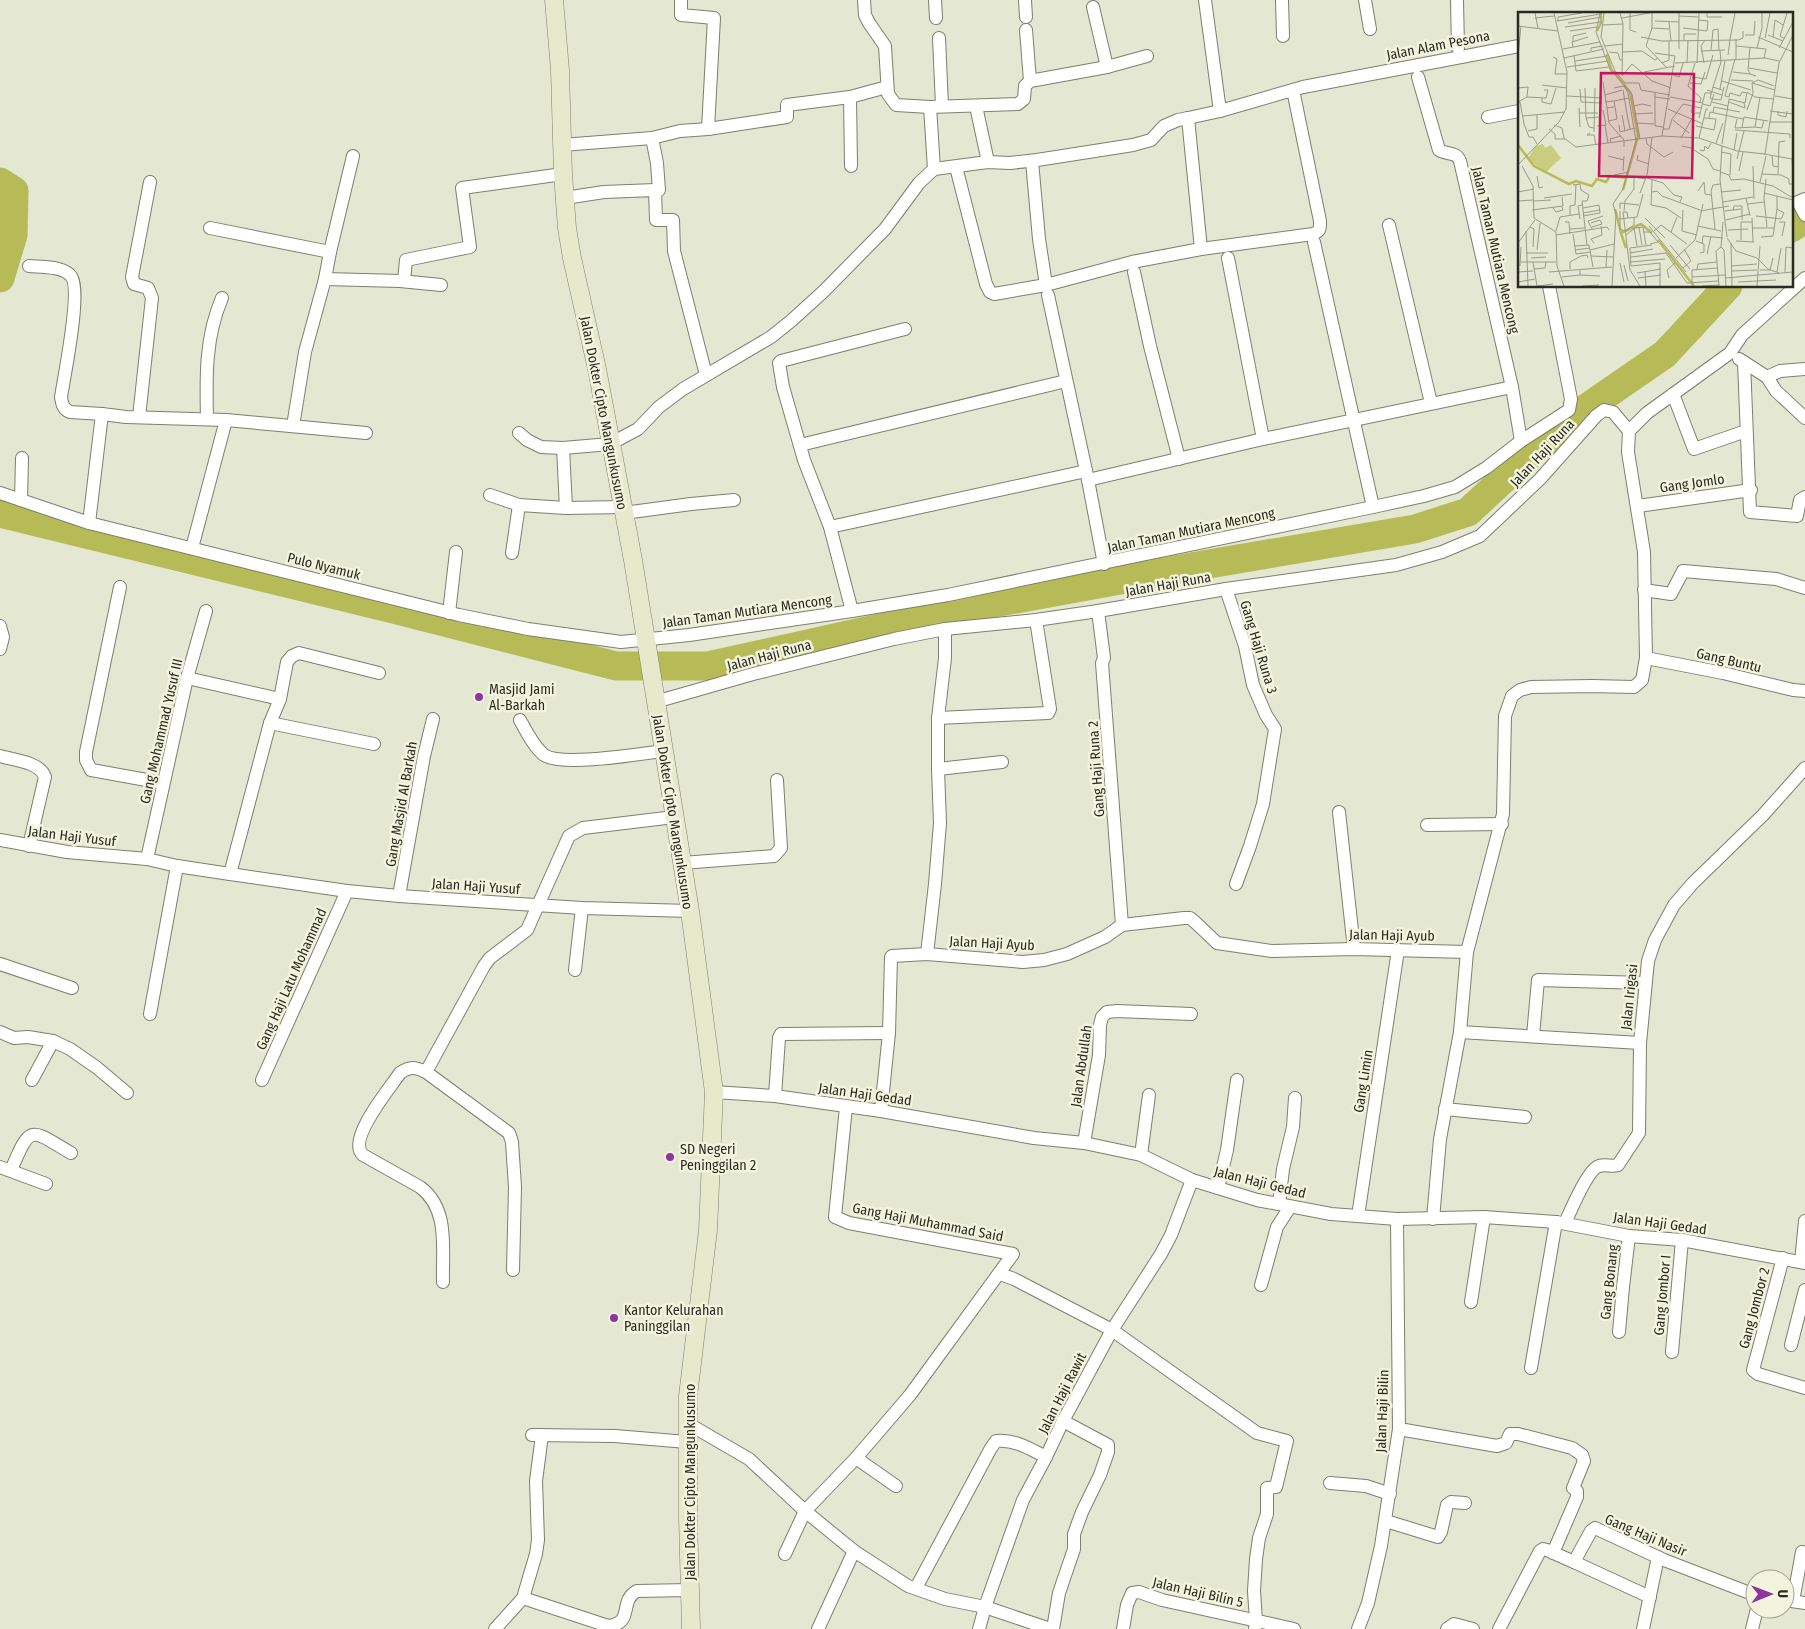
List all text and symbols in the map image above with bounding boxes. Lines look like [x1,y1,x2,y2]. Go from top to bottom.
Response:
inset map [1518,12,1792,288]
street label: Jalan Alam Pesona [1385,27,1491,64]
street label: Jalan Taman Mutiara Mencong [1468,165,1523,336]
street label: Jalan Dokter Cipto Mangunkusumo [576,315,631,511]
street label: Jalan Haji Runa [1507,416,1578,491]
street label: Gang Jomlo [1659,471,1725,496]
street label: Jalan Taman Mutiara Mencong [1106,504,1277,557]
street label: Pulo Nyamuk [286,549,363,584]
street label: Jalan Haji Runa [1124,569,1212,600]
street label: Jalan Taman Mutiara Mencong [661,591,833,632]
street label: Gang Haji Runa 3 [1236,599,1281,696]
street label: Jalan Haji Runa [725,636,813,675]
street label: Gang Buntu [1695,645,1763,676]
street label: Gang Mohammad Yusuf III [137,657,186,805]
place label: Masjid Jami Al-Barkah [489,681,555,714]
marker: Masjid Jami Al-Barkah [473,691,485,703]
street label: Jalan Dokter Cipto Mangunkusumo [649,714,696,911]
street label: Gang Haji Runa 2 [1085,720,1108,818]
street label: Gang Masjid Al Barkah [382,740,421,868]
street label: Jalan Haji Yusuf [27,823,119,851]
street label: Jalan Haji Yusuf [431,875,522,898]
street label: Gang Haji Latu Mohammad [253,906,330,1053]
street label: Jalan Haji Ayub [1349,926,1435,945]
street label: Jalan Haji Ayub [949,933,1035,954]
street label: Jalan Irigasi [1618,963,1641,1031]
street label: Jalan Abdullah [1067,1024,1096,1108]
street label: Gang Limin [1350,1048,1377,1114]
street label: Jalan Haji Gedad [817,1080,913,1109]
place label: SD Negeri Peninggilan 2 [680,1141,756,1174]
marker: SD Negeri Peninggilan 2 [664,1151,676,1163]
street label: Jalan Haji Gedad [1212,1163,1308,1202]
street label: Gang Haji Muhammad Said [851,1200,1005,1245]
street label: Jalan Haji Gedad [1612,1209,1708,1238]
street label: Gang Bonang [1597,1243,1622,1320]
street label: Gang Jombor I [1651,1254,1674,1336]
street label: Gang Jombor 2 [1735,1266,1773,1351]
place label: Kantor Kelurahan Paninggilan [624,1302,724,1335]
marker: Kantor Kelurahan Paninggilan [608,1312,620,1324]
street label: Jalan Haji Rawit [1035,1349,1090,1437]
street label: Jalan Haji Bilin [1373,1369,1392,1453]
street label: Jalan Dokter Cipto Mangunkusumo [682,1384,699,1580]
street label: Gang Haji Nasir [1602,1511,1689,1560]
north arrow [1745,1569,1795,1619]
street label: Jalan Haji Bilin 5 [1151,1574,1245,1611]
text: U [1774,1590,1791,1598]

